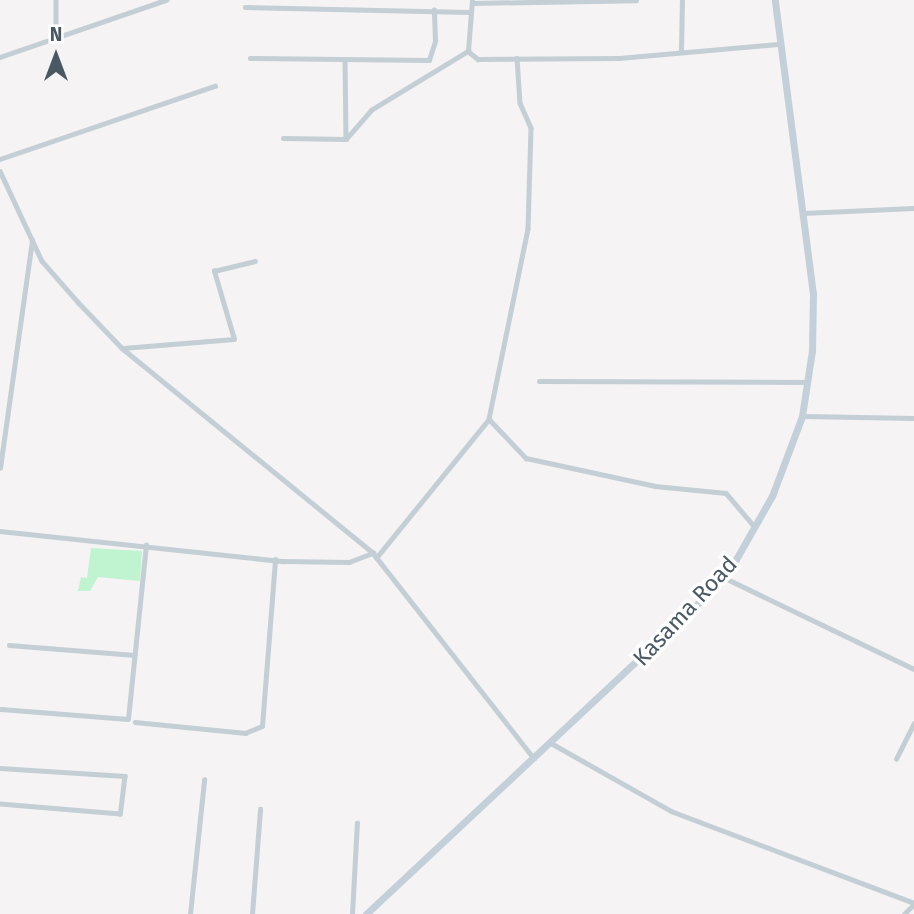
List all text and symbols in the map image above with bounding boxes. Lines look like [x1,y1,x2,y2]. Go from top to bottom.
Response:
north arrow [21,21,91,91]
text: N [50,23,62,46]
street label: Kasama Road [627,550,743,672]

